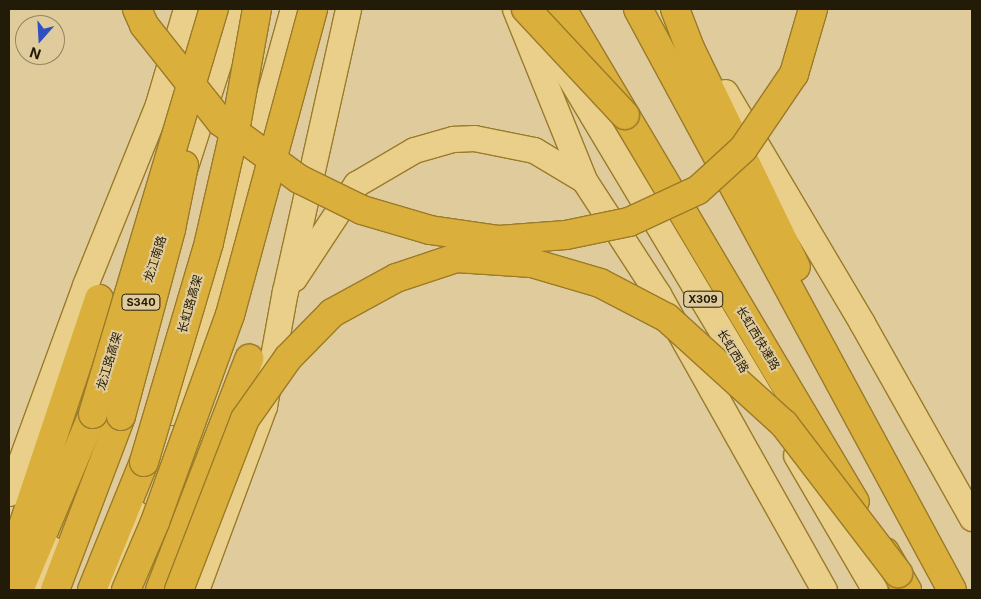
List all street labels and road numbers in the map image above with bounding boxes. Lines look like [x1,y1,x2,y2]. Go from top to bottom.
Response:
street label: 龙江南路 [141,234,169,284]
street label: 长虹路高架 [175,273,205,335]
road number: X309 [683,290,723,308]
road number: S340 [121,294,161,310]
street label: 长虹西快速路 [733,303,783,373]
street label: 长虹西路 [714,327,752,375]
street label: 龙江路高架 [93,330,125,392]

